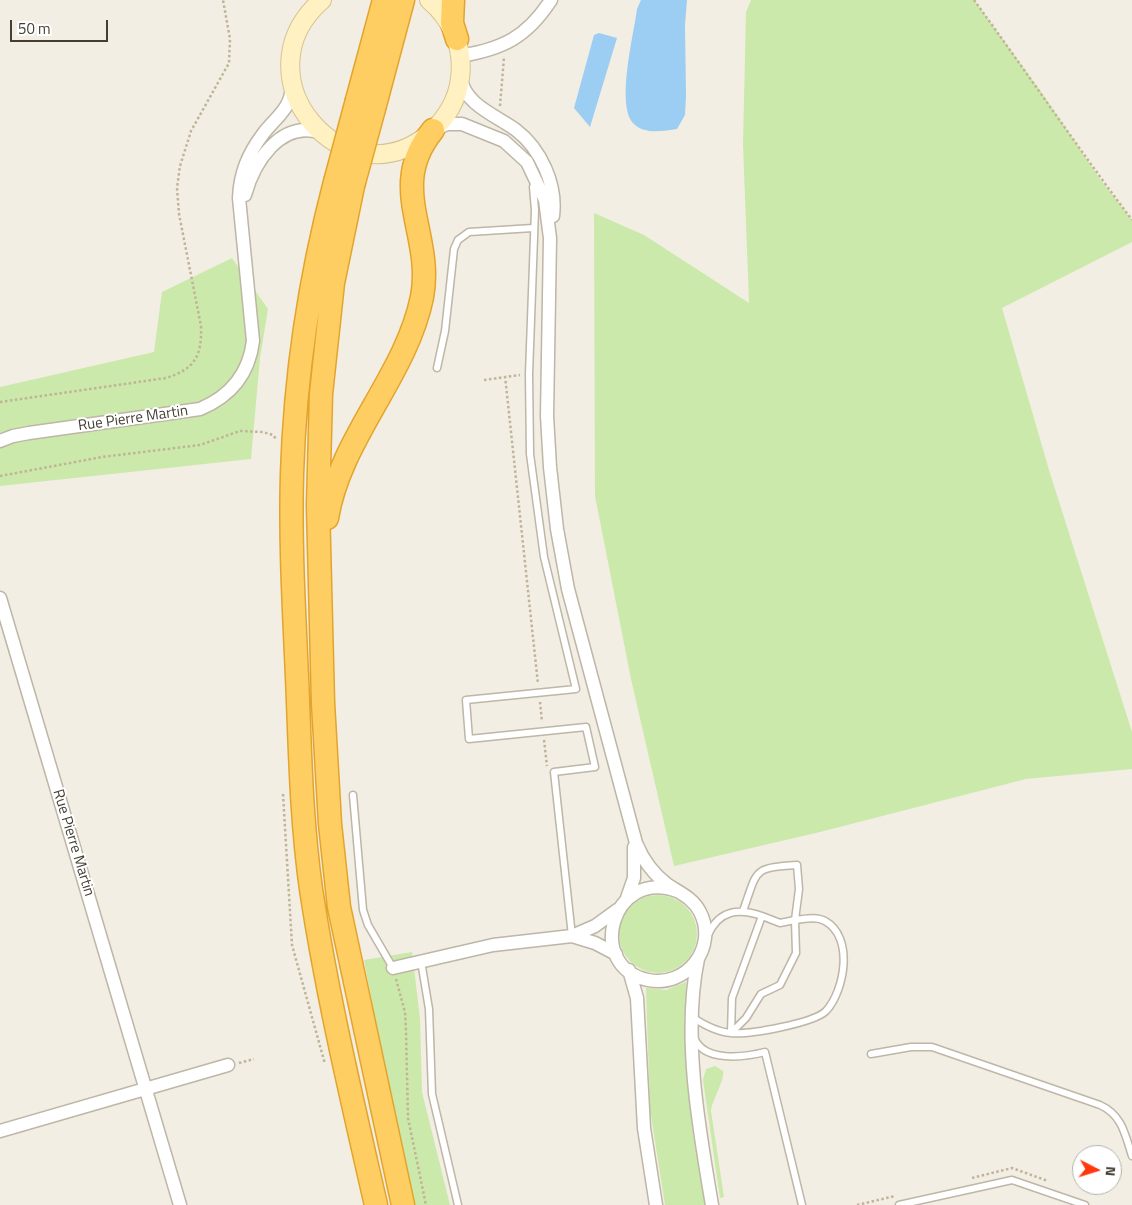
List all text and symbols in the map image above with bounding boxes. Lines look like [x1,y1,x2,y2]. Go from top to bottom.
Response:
scale bar [12,10,110,42]
text: 50 m [18,17,51,40]
street label: Rue Pierre Martin [77,402,189,436]
street label: Rue Pierre Martin [48,787,98,899]
north arrow [1072,1145,1122,1195]
text: N [1101,1166,1122,1177]

